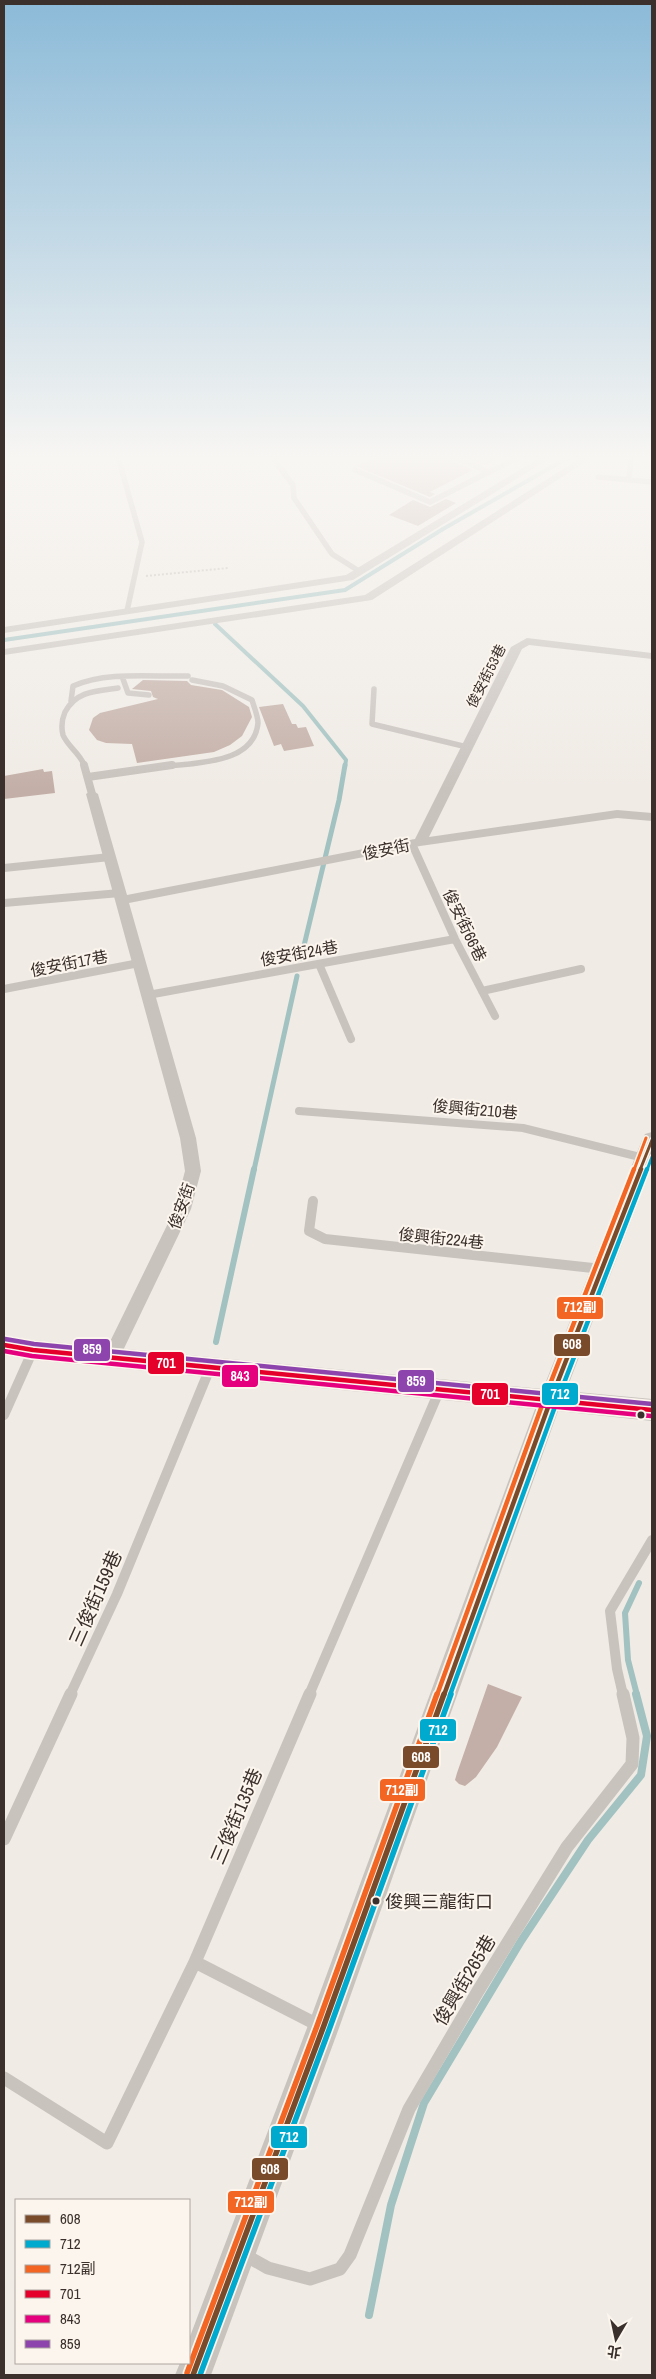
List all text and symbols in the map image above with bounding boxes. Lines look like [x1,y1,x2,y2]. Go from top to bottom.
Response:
street label: 俊安街53巷 [462,641,510,711]
street label: 俊安街 [360,834,412,864]
street label: 俊安街66巷 [438,885,492,965]
street label: 俊安街24巷 [258,935,340,971]
street label: 俊安街17巷 [28,945,110,981]
street label: 俊興街210巷 [431,1094,519,1124]
street label: 俊安街 [162,1180,200,1232]
street label: 俊興街224巷 [397,1223,485,1253]
line badge: 712副 [556,1296,604,1320]
text: 712副 [563,1298,597,1316]
line badge: 608 [553,1333,591,1357]
text: 608 [562,1335,582,1353]
line badge: 859 [73,1338,111,1362]
text: 859 [82,1340,102,1358]
line badge: 701 [147,1351,185,1375]
text: 701 [156,1354,176,1372]
line badge: 843 [221,1364,259,1388]
text: 843 [230,1367,250,1385]
line badge: 859 [397,1369,435,1393]
text: 859 [406,1372,426,1390]
line badge: 701 [471,1382,509,1406]
line badge: 712 [541,1382,579,1406]
text: 701 [480,1385,500,1403]
text: 712 [550,1385,570,1403]
unlabelled marker [636,1410,646,1420]
street label: 三俊街159巷 [62,1546,128,1650]
line badge: 712 [419,1718,457,1742]
text: 712 [428,1721,448,1739]
line badge: 608 [402,1745,440,1769]
text: 608 [411,1748,431,1766]
street label: 三俊街135巷 [204,1764,268,1868]
line badge: 712副 [379,1778,426,1802]
text: 712副 [385,1781,419,1799]
place label: 俊興三龍街口 [385,1889,493,1914]
marker: 俊興三龍街口 [371,1896,381,1906]
street label: 俊興街265巷 [427,1930,501,2030]
line badge: 712 [270,2125,308,2149]
text: 712 [279,2128,299,2146]
line badge: 608 [251,2157,289,2181]
text: 608 [260,2160,280,2178]
line badge: 712副 [227,2190,275,2214]
text: 712副 [234,2193,268,2211]
legend [15,2199,190,2364]
text: 608 [60,2208,81,2229]
text: 712 [60,2233,81,2254]
text: 712副 [60,2258,96,2279]
text: 701 [60,2283,81,2304]
text: 843 [60,2308,81,2329]
north arrow [591,2314,641,2364]
text: 859 [60,2333,81,2354]
text: 北 [606,2342,622,2362]

